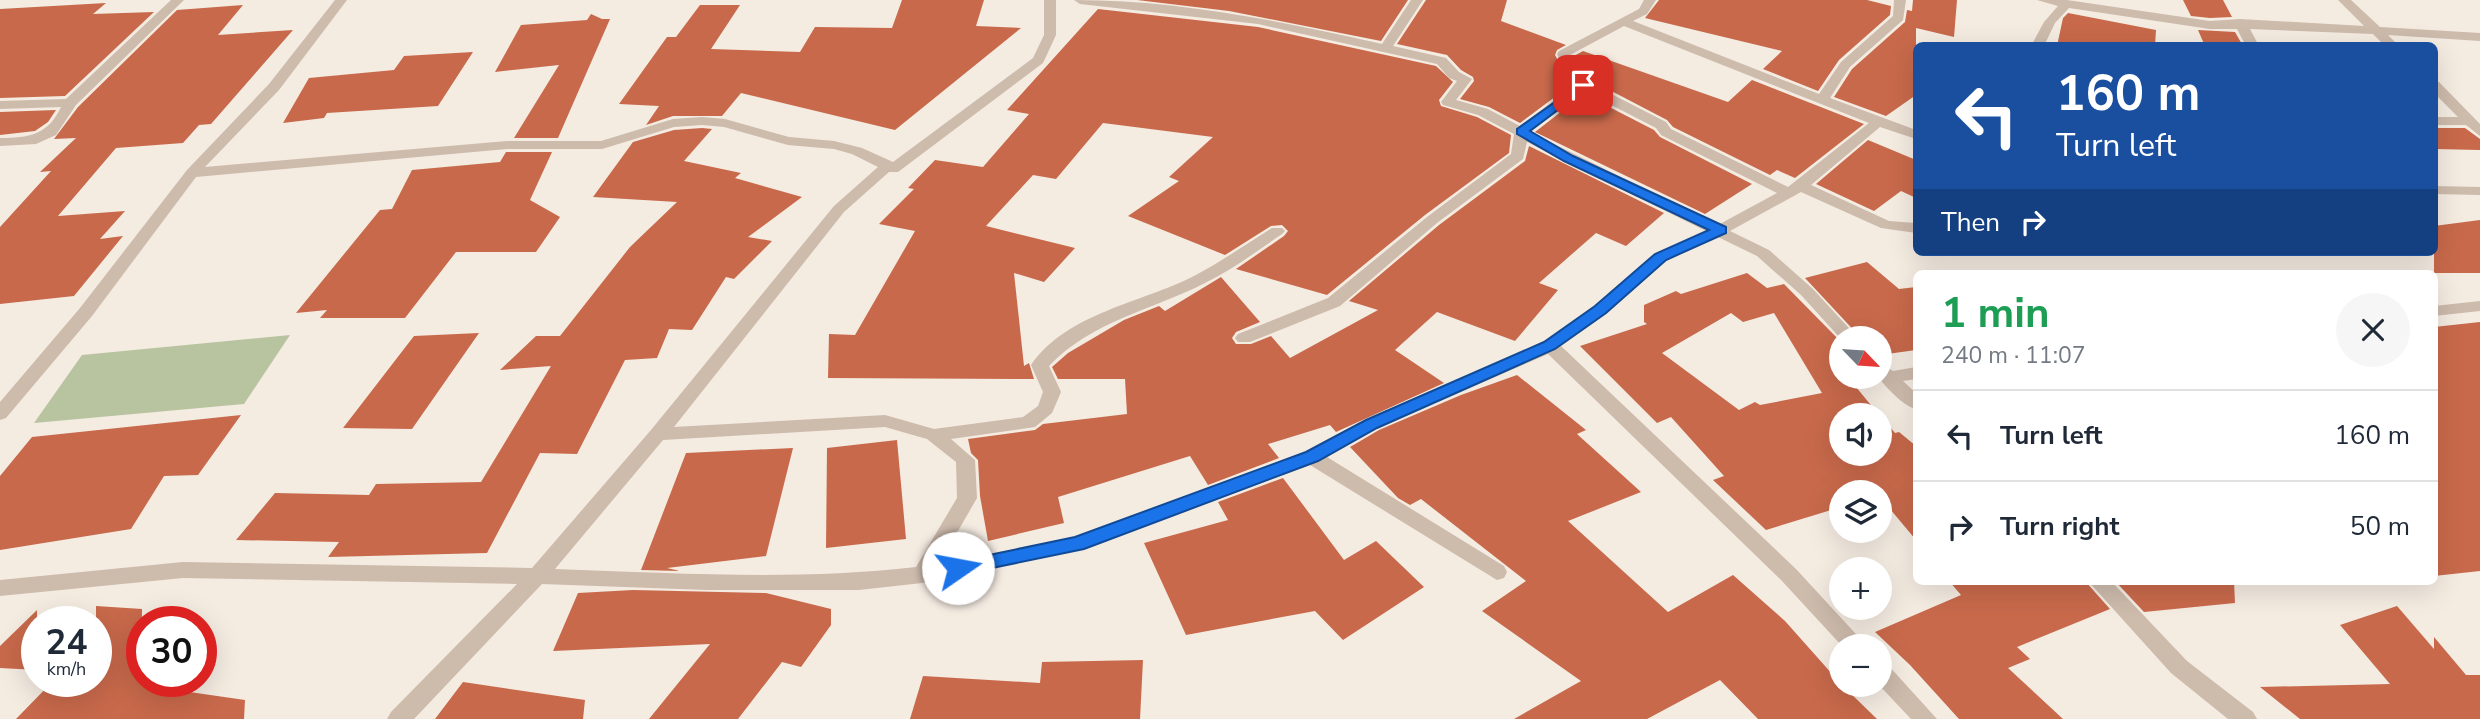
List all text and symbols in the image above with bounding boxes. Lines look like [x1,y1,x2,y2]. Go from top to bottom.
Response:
pin [1553,55,1613,115]
text: 160 m [2056,60,2200,127]
icon: arrive [1564,66,1602,104]
icon: left [1941,70,2032,161]
text: Turn left [2056,124,2176,167]
icon: right [2014,203,2052,241]
text: Then [1941,205,2000,240]
text: 1 min [1941,285,2050,342]
button: close [2336,293,2410,367]
north arrow [1829,326,1892,388]
map controls [1829,326,1892,697]
text: 240 m · 11:07 [1941,340,2086,371]
button: sound [1829,403,1892,466]
icon: left [1941,417,1979,455]
text: Turn left [2000,418,2103,453]
text: 160 m [2334,418,2410,453]
button: layers [1829,480,1892,543]
icon: right [1941,508,1979,546]
text: Turn right [2000,509,2119,544]
text: 50 m [2350,509,2410,544]
position arrow [921,531,995,605]
button: + [1829,557,1892,620]
speed limit sign: 30 [126,606,217,697]
text: 24 [45,619,88,666]
button: − [1829,634,1892,697]
text: km/h [47,657,86,681]

